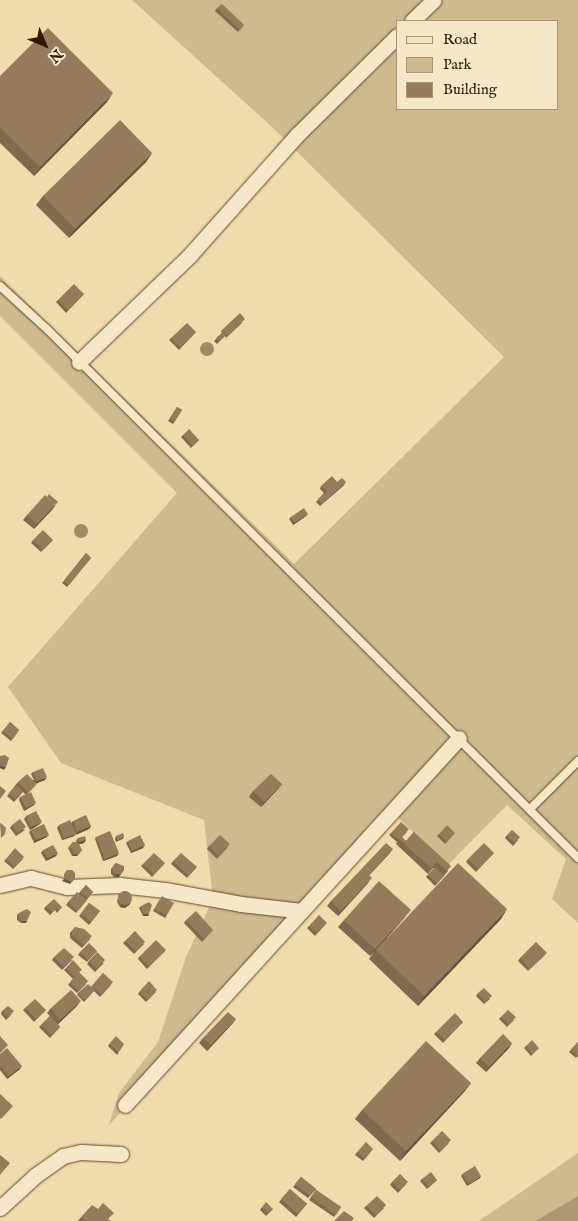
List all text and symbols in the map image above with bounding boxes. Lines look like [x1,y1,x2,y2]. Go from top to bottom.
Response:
north arrow [20,20,70,70]
legend [396,20,558,110]
text: Road [443,30,477,49]
text: N [45,45,66,66]
text: Park [443,55,472,74]
text: Building [443,80,497,99]

